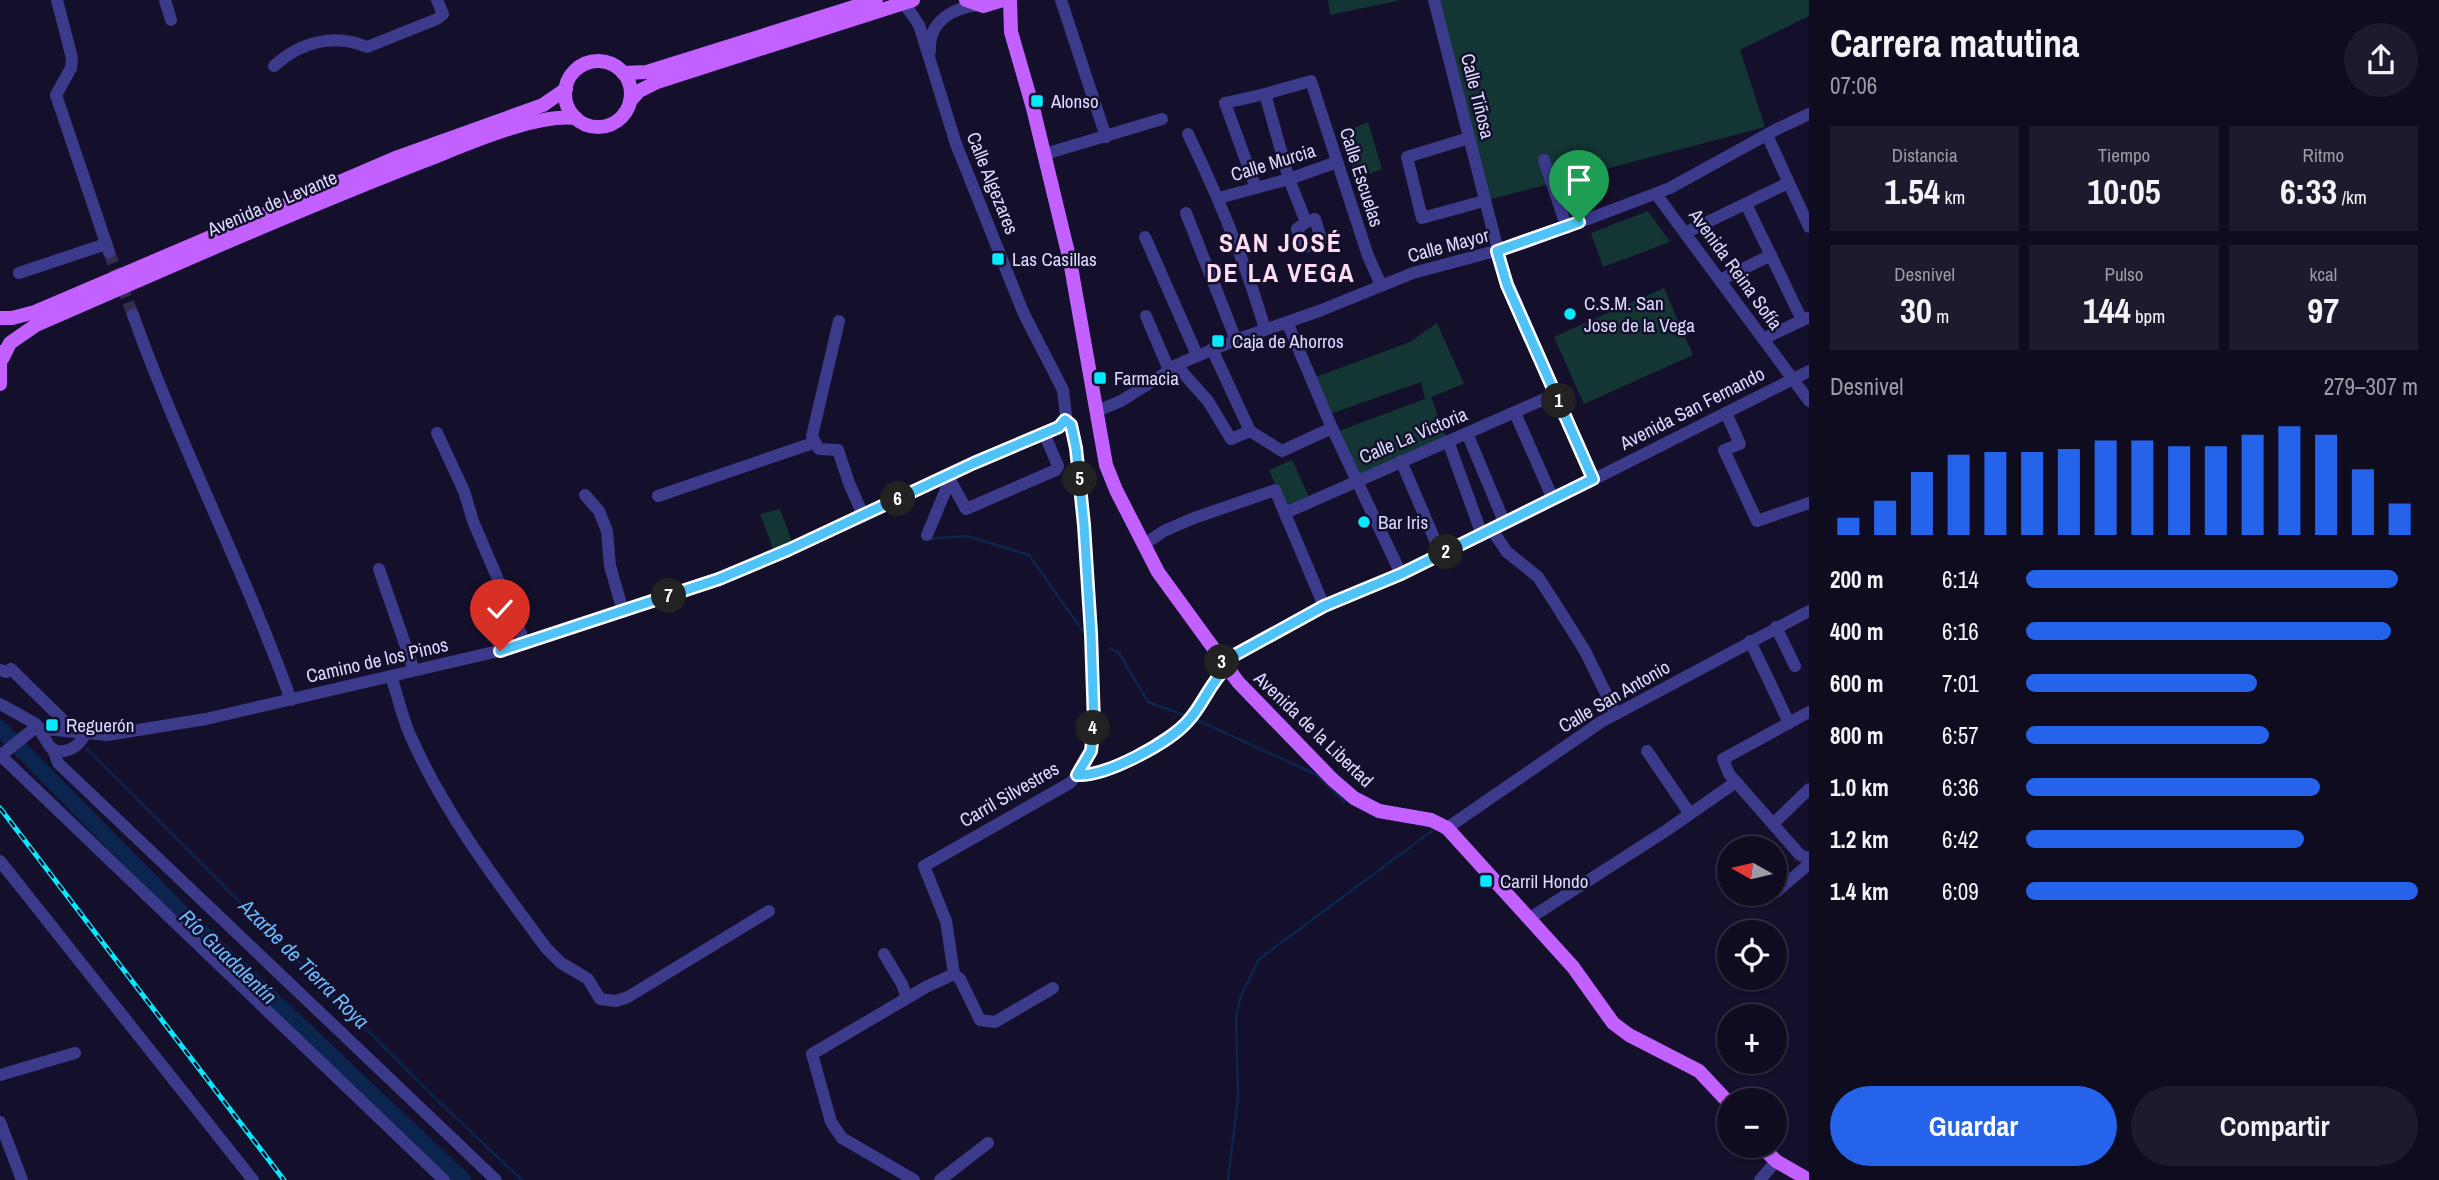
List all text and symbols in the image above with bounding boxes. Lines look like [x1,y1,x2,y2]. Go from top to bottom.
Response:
text: Carrera matutina [1830,18,2079,69]
button: share [2344,23,2418,97]
street label: Calle Tiñosa [1455,51,1501,142]
text: 07:06 [1830,70,1877,101]
place label: Alonso [1050,88,1099,114]
marker: Alonso [1029,93,1045,109]
street label: Calle Escuelas [1334,124,1390,230]
street label: Calle Algezares [961,128,1025,238]
street label: Calle Murcia [1227,137,1319,187]
text: Distancia [1892,142,1958,168]
text: Tiempo [2098,142,2150,168]
text: Ritmo [2303,142,2344,168]
pin [1549,150,1609,222]
icon: arrive [1560,161,1598,199]
street label: Avenida de Levante [202,164,341,242]
text: 1.54 [1884,168,1940,215]
text: 10:05 [2087,168,2161,215]
text: 6:33 [2280,168,2337,215]
text: km [1940,184,1965,210]
text: /km [2337,184,2367,210]
street label: Avenida Reina Sofía [1683,202,1789,335]
street label: Calle Mayor [1404,221,1492,268]
district label: SAN JOSÉ DE LA VEGA [1206,225,1356,290]
place label: Las Casillas [1012,246,1097,272]
marker: Las Casillas [990,251,1006,267]
text: Desnivel [1894,261,1955,287]
text: Pulso [2105,261,2143,287]
text: kcal [2309,261,2337,287]
text: 30 [1900,287,1932,334]
text: 144 [2083,287,2131,334]
text: 97 [2307,287,2339,334]
place label: C.S.M. San Jose de la Vega [1584,290,1695,338]
text: m [1932,303,1949,329]
text: bpm [2131,303,2165,329]
marker: C.S.M. San Jose de la Vega [1562,306,1578,322]
place label: Caja de Ahorros [1232,328,1344,354]
marker: Caja de Ahorros [1210,333,1226,349]
street label: Avenida San Fernando [1614,360,1769,456]
place label: Farmacia [1114,365,1179,391]
marker: Farmacia [1092,370,1108,386]
text: Desnivel [1830,371,1903,402]
text: 279–307 m [2324,371,2418,402]
pin: 1 [1542,384,1576,418]
text: 1 [1554,387,1563,413]
street label: Calle La Victoria [1355,400,1471,469]
pin: 5 [1062,462,1098,496]
text: 5 [1075,465,1084,491]
pin: 6 [880,482,916,516]
text: 6 [893,485,902,511]
place label: Bar Iris [1378,509,1428,535]
marker: Bar Iris [1356,514,1372,530]
pin: 2 [1428,534,1464,570]
text: 2 [1441,538,1450,564]
text: 200 m [1830,564,1883,595]
text: 6:14 [1942,564,1979,595]
pin: 7 [652,578,686,614]
pin [470,579,530,651]
text: 7 [664,582,673,608]
icon: check [481,590,519,628]
text: 400 m [1830,616,1883,647]
text: 6:16 [1942,616,1979,647]
street label: Camino de los Pinos [304,631,451,689]
pin: 3 [1204,644,1240,680]
text: 3 [1217,648,1226,674]
street label: Calle San Antonio [1553,654,1675,738]
street label: Avenida de la Libertad [1248,665,1379,793]
text: 600 m [1830,668,1883,699]
text: 7:01 [1942,668,1979,699]
pin: 4 [1076,710,1110,746]
place label: Reguerón [66,712,134,738]
text: 4 [1088,714,1097,740]
marker: Reguerón [44,717,60,733]
text: 800 m [1830,720,1883,751]
text: 6:57 [1942,720,1979,751]
street label: Carril Silvestres [955,755,1064,833]
text: 1.0 km [1830,772,1889,803]
text: 6:36 [1942,772,1979,803]
text: 1.2 km [1830,824,1889,855]
text: 6:42 [1942,824,1979,855]
north arrow [1717,836,1787,906]
map controls [1717,836,1787,1158]
place label: Carril Hondo [1500,868,1588,894]
marker: Carril Hondo [1478,873,1494,889]
text: 1.4 km [1830,876,1889,907]
text: 6:09 [1942,876,1979,907]
water label: Azarbe de Tierra Roya [232,892,376,1035]
water label: Río Guadalentín [173,903,284,1011]
button: locate [1717,920,1787,990]
button: + [1717,1004,1787,1074]
button: Guardar [1830,1086,2117,1166]
button: Compartir [2131,1086,2418,1166]
button: − [1717,1088,1787,1158]

